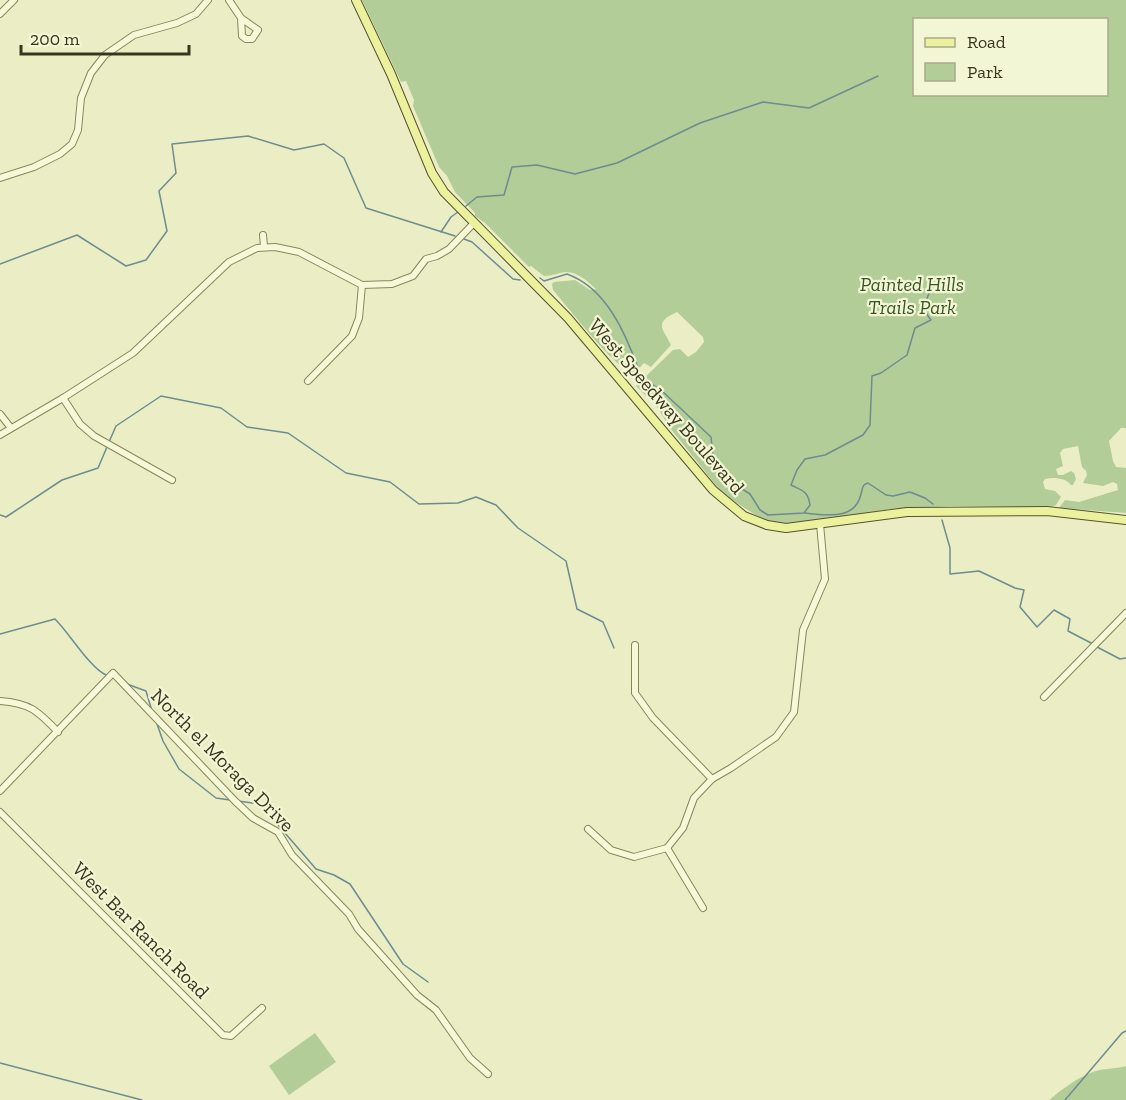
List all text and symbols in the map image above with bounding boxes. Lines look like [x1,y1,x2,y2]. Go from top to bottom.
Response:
scale bar [21,18,189,56]
legend [913,18,1108,96]
text: 200 m [30,28,80,50]
text: Road [967,31,1006,53]
text: Park [967,61,1003,83]
park label: Painted Hills Trails Park [860,272,964,319]
street label: West Speedway Boulevard [584,313,750,499]
street label: North el Moraga Drive [146,683,300,837]
street label: West Bar Ranch Road [68,857,214,1003]

